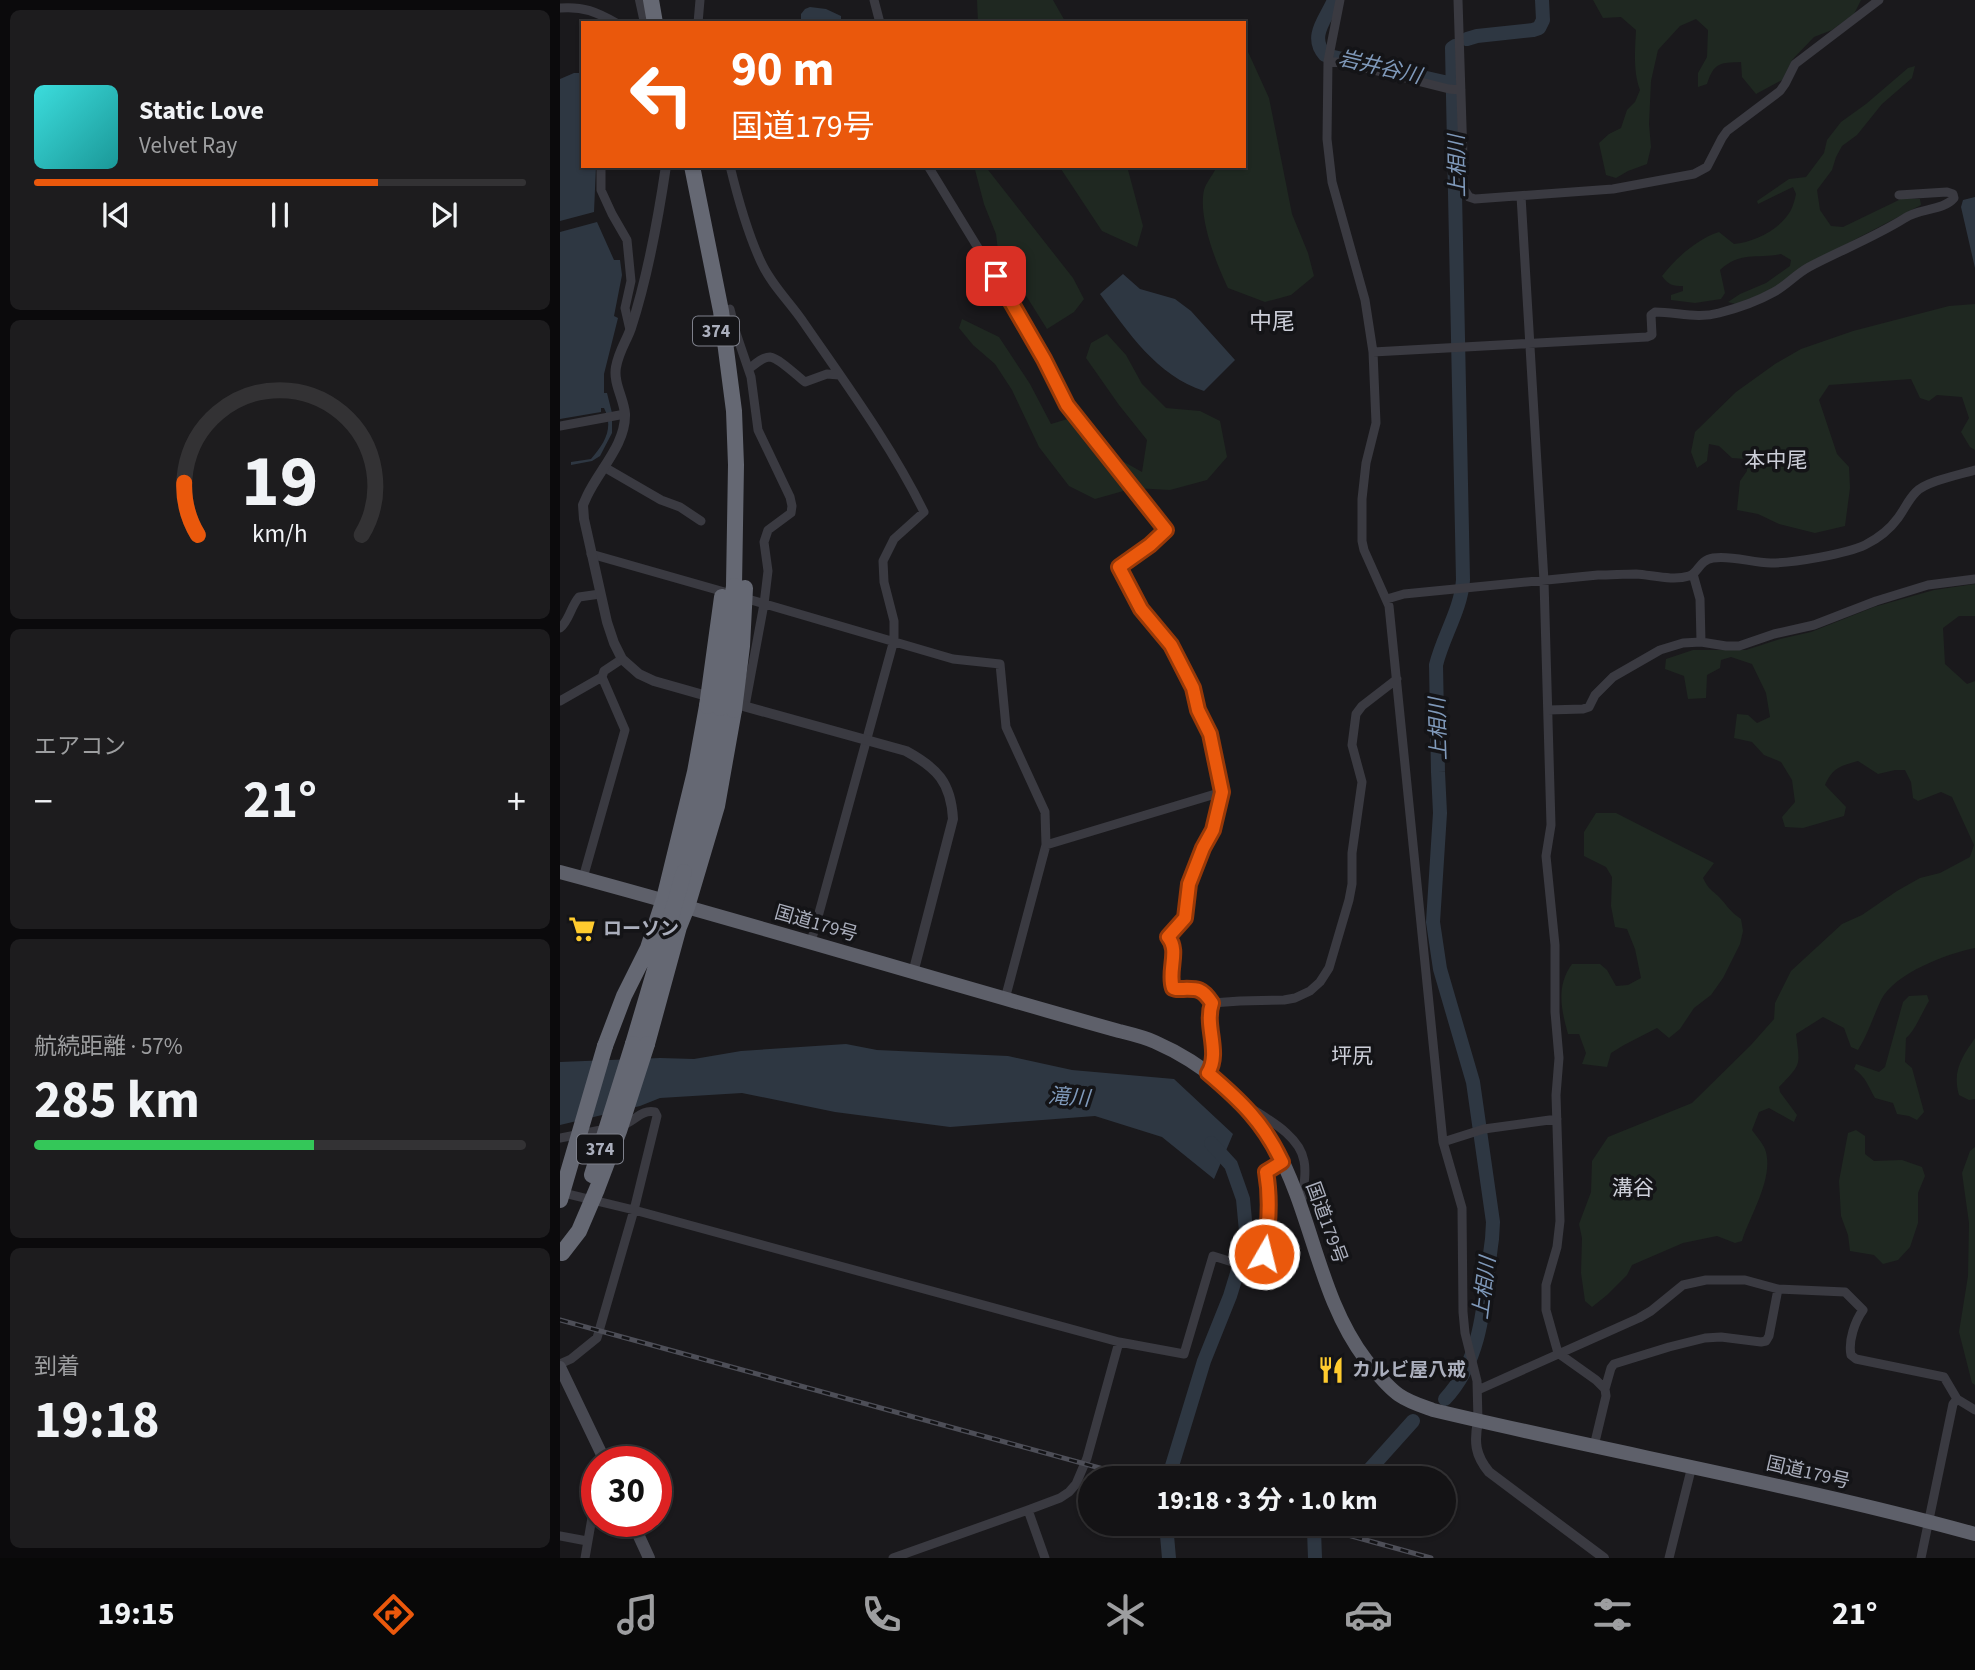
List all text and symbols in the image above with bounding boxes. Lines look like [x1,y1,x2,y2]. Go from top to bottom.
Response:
text: 90 m [731,35,835,105]
water label: 岩井谷川 [1336,43,1426,92]
icon: left [616,49,707,140]
text: Static Love [139,92,264,129]
text: 国道179号 [731,104,875,150]
text: Velvet Ray [139,129,237,162]
water label: 上相川 [1441,132,1473,198]
icon: previous [97,196,135,234]
icon: pause [261,196,299,234]
icon: next [425,196,463,234]
pin [966,246,1026,306]
icon: arrive [977,257,1015,295]
district label: 中尾 [1249,305,1295,338]
road number: 374 [693,316,739,346]
text: 19 [242,431,318,535]
district label: 本中尾 [1745,445,1808,475]
text: km/h [252,516,308,552]
water label: 上相川 [1422,695,1454,761]
text: エアコン [34,730,126,763]
text: 21° [243,764,317,838]
text: − [34,775,53,829]
text: + [507,775,526,829]
street label: 国道179号 [771,899,861,949]
supermarket icon: ローソン [567,914,597,944]
place label: ローソン [603,916,679,943]
text: 航続距離 · 57% [34,1030,183,1063]
district label: 坪尻 [1331,1041,1373,1071]
text: 285 km [34,1064,200,1138]
water label: 滝川 [1047,1081,1093,1114]
road number: 374 [577,1134,623,1164]
district label: 溝谷 [1612,1173,1654,1203]
street label: 国道179号 [1299,1178,1353,1268]
position arrow [1227,1217,1301,1291]
water label: 上相川 [1465,1253,1503,1321]
text: 到着 [34,1350,80,1383]
restaurant icon: カルビ屋八戒 [1316,1355,1346,1385]
place label: カルビ屋八戒 [1352,1357,1466,1384]
text: 19:18 [34,1384,159,1458]
speed limit sign: 30 [581,1446,672,1537]
street label: 国道179号 [1763,1450,1853,1496]
text: 19:18 · 3 分 · 1.0 km [1156,1482,1378,1519]
icon: directions [369,1590,418,1639]
icon: music [613,1590,662,1639]
icon: phone [857,1590,906,1639]
icon: climate [1101,1590,1150,1639]
icon: car [1344,1590,1393,1639]
icon: filters [1588,1590,1637,1639]
text: 19:15 [97,1591,175,1637]
text: 21° [1832,1591,1878,1637]

